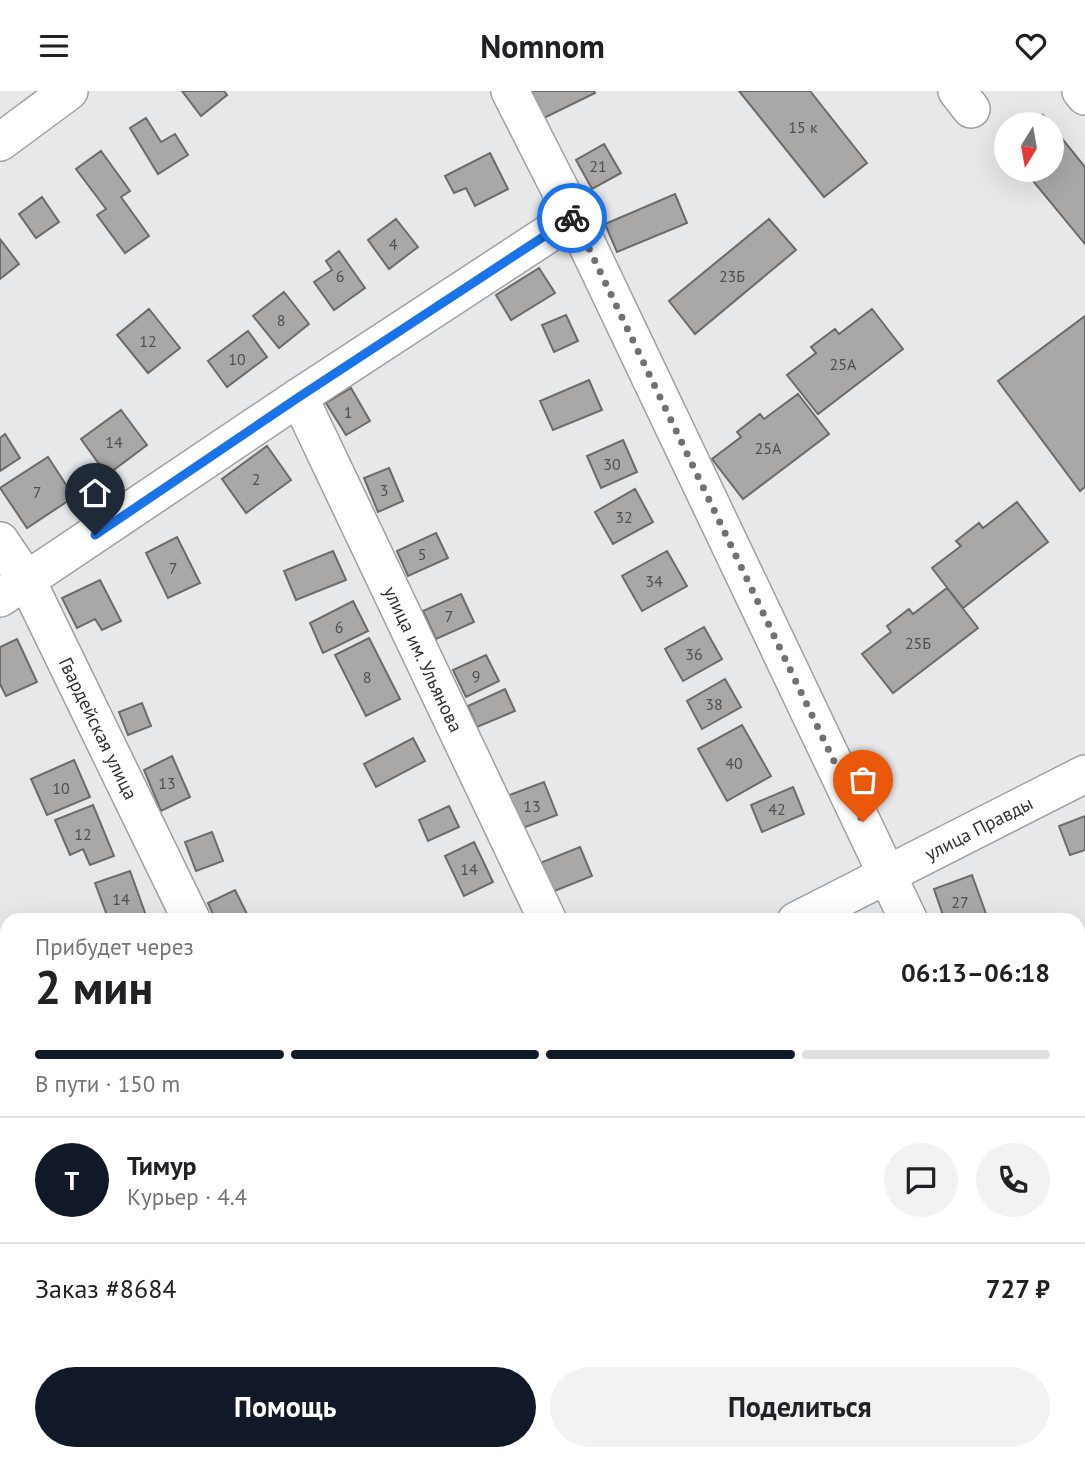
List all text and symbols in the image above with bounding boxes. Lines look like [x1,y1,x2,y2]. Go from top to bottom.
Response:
text: Nomnom [480,25,605,67]
icon: menu [35,27,73,65]
icon: heart [1012,27,1050,65]
north arrow [994,112,1064,182]
map controls [994,112,1064,182]
house number: 15 к [788,117,818,137]
house number: 21 [589,156,607,176]
courier [537,183,607,253]
icon: bike [553,199,591,237]
house number: 4 [389,234,398,254]
house number: 6 [336,266,344,286]
house number: 23Б [719,266,745,286]
house number: 8 [277,310,285,330]
house number: 12 [139,331,157,351]
house number: 10 [228,349,246,369]
house number: 25А [830,354,857,374]
house number: 1 [344,402,352,422]
house number: 14 [105,432,123,452]
house number: 25А [755,438,782,458]
house number: 30 [603,454,621,474]
pin [65,463,125,535]
house number: 2 [252,469,260,489]
icon: home [76,474,114,512]
house number: 3 [380,480,388,500]
house number: 7 [33,482,41,502]
house number: 32 [615,507,633,527]
house number: 5 [418,544,426,564]
house number: 7 [169,558,177,578]
house number: 34 [645,571,663,591]
street label: улица им. Ульянова [379,582,468,736]
house number: 7 [445,606,453,626]
house number: 6 [335,617,343,637]
house number: 25Б [905,633,931,653]
house number: 36 [685,644,703,664]
street label: Гвардейская улица [54,653,143,803]
house number: 9 [472,666,480,686]
house number: 8 [363,667,371,687]
house number: 38 [705,694,723,714]
pin [833,750,893,822]
house number: 40 [725,753,743,773]
icon: bag [844,761,882,799]
house number: 13 [158,773,176,793]
house number: 10 [52,778,70,798]
street label: улица Правды [921,791,1037,866]
house number: 13 [523,796,541,816]
house number: 42 [768,799,786,819]
house number: 12 [74,824,92,844]
house number: 14 [460,859,478,879]
house number: 14 [112,889,130,909]
house number: 27 [951,892,969,912]
text: Прибудет через [35,932,194,961]
text: 06:13–06:18 [901,956,1050,989]
text: 2 мин [35,957,153,1017]
text: В пути · 150 m [35,1069,180,1098]
button: chat [884,1143,958,1217]
button: phone [976,1143,1050,1217]
text: Тимур [127,1149,197,1182]
text: Т [65,1164,79,1197]
text: Курьер · 4.4 [127,1182,247,1211]
text: Заказ #8684 [35,1272,177,1305]
text: 727 ₽ [986,1272,1050,1305]
button: Помощь [35,1367,536,1447]
button: Поделиться [550,1367,1050,1447]

